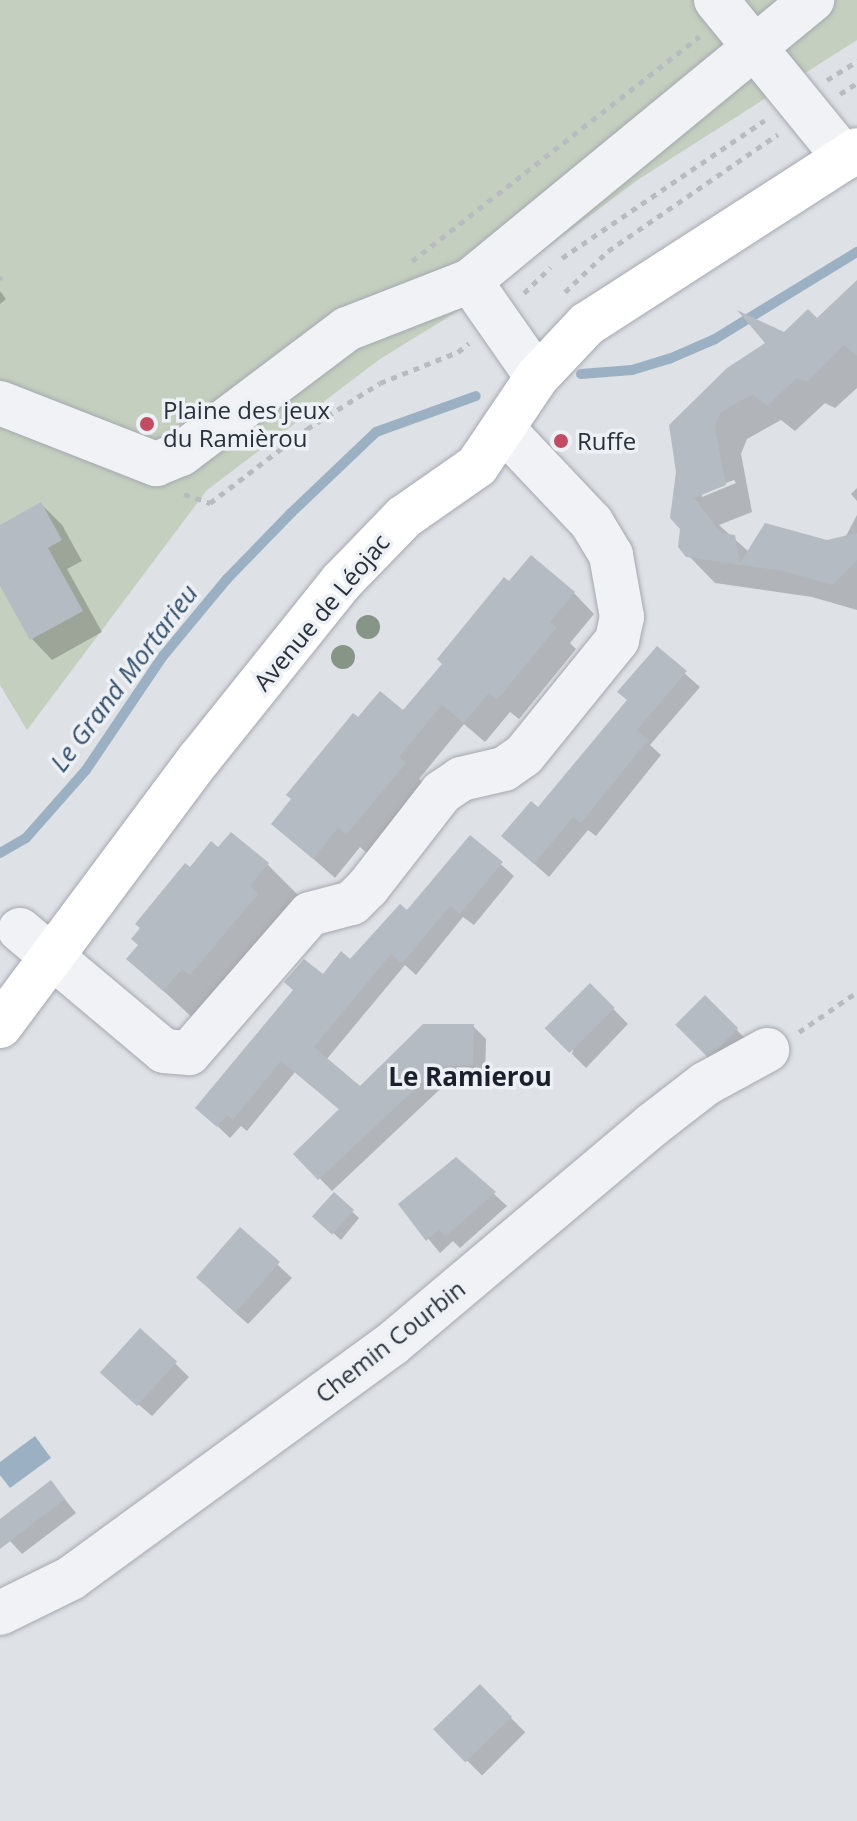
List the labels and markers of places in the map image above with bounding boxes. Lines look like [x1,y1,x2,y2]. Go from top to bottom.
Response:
place label: Plaine des jeux du Ramièrou [163,396,330,452]
marker: Plaine des jeux du Ramièrou [138,415,156,433]
place label: Ruffe [577,427,636,455]
marker: Ruffe [552,432,570,450]

